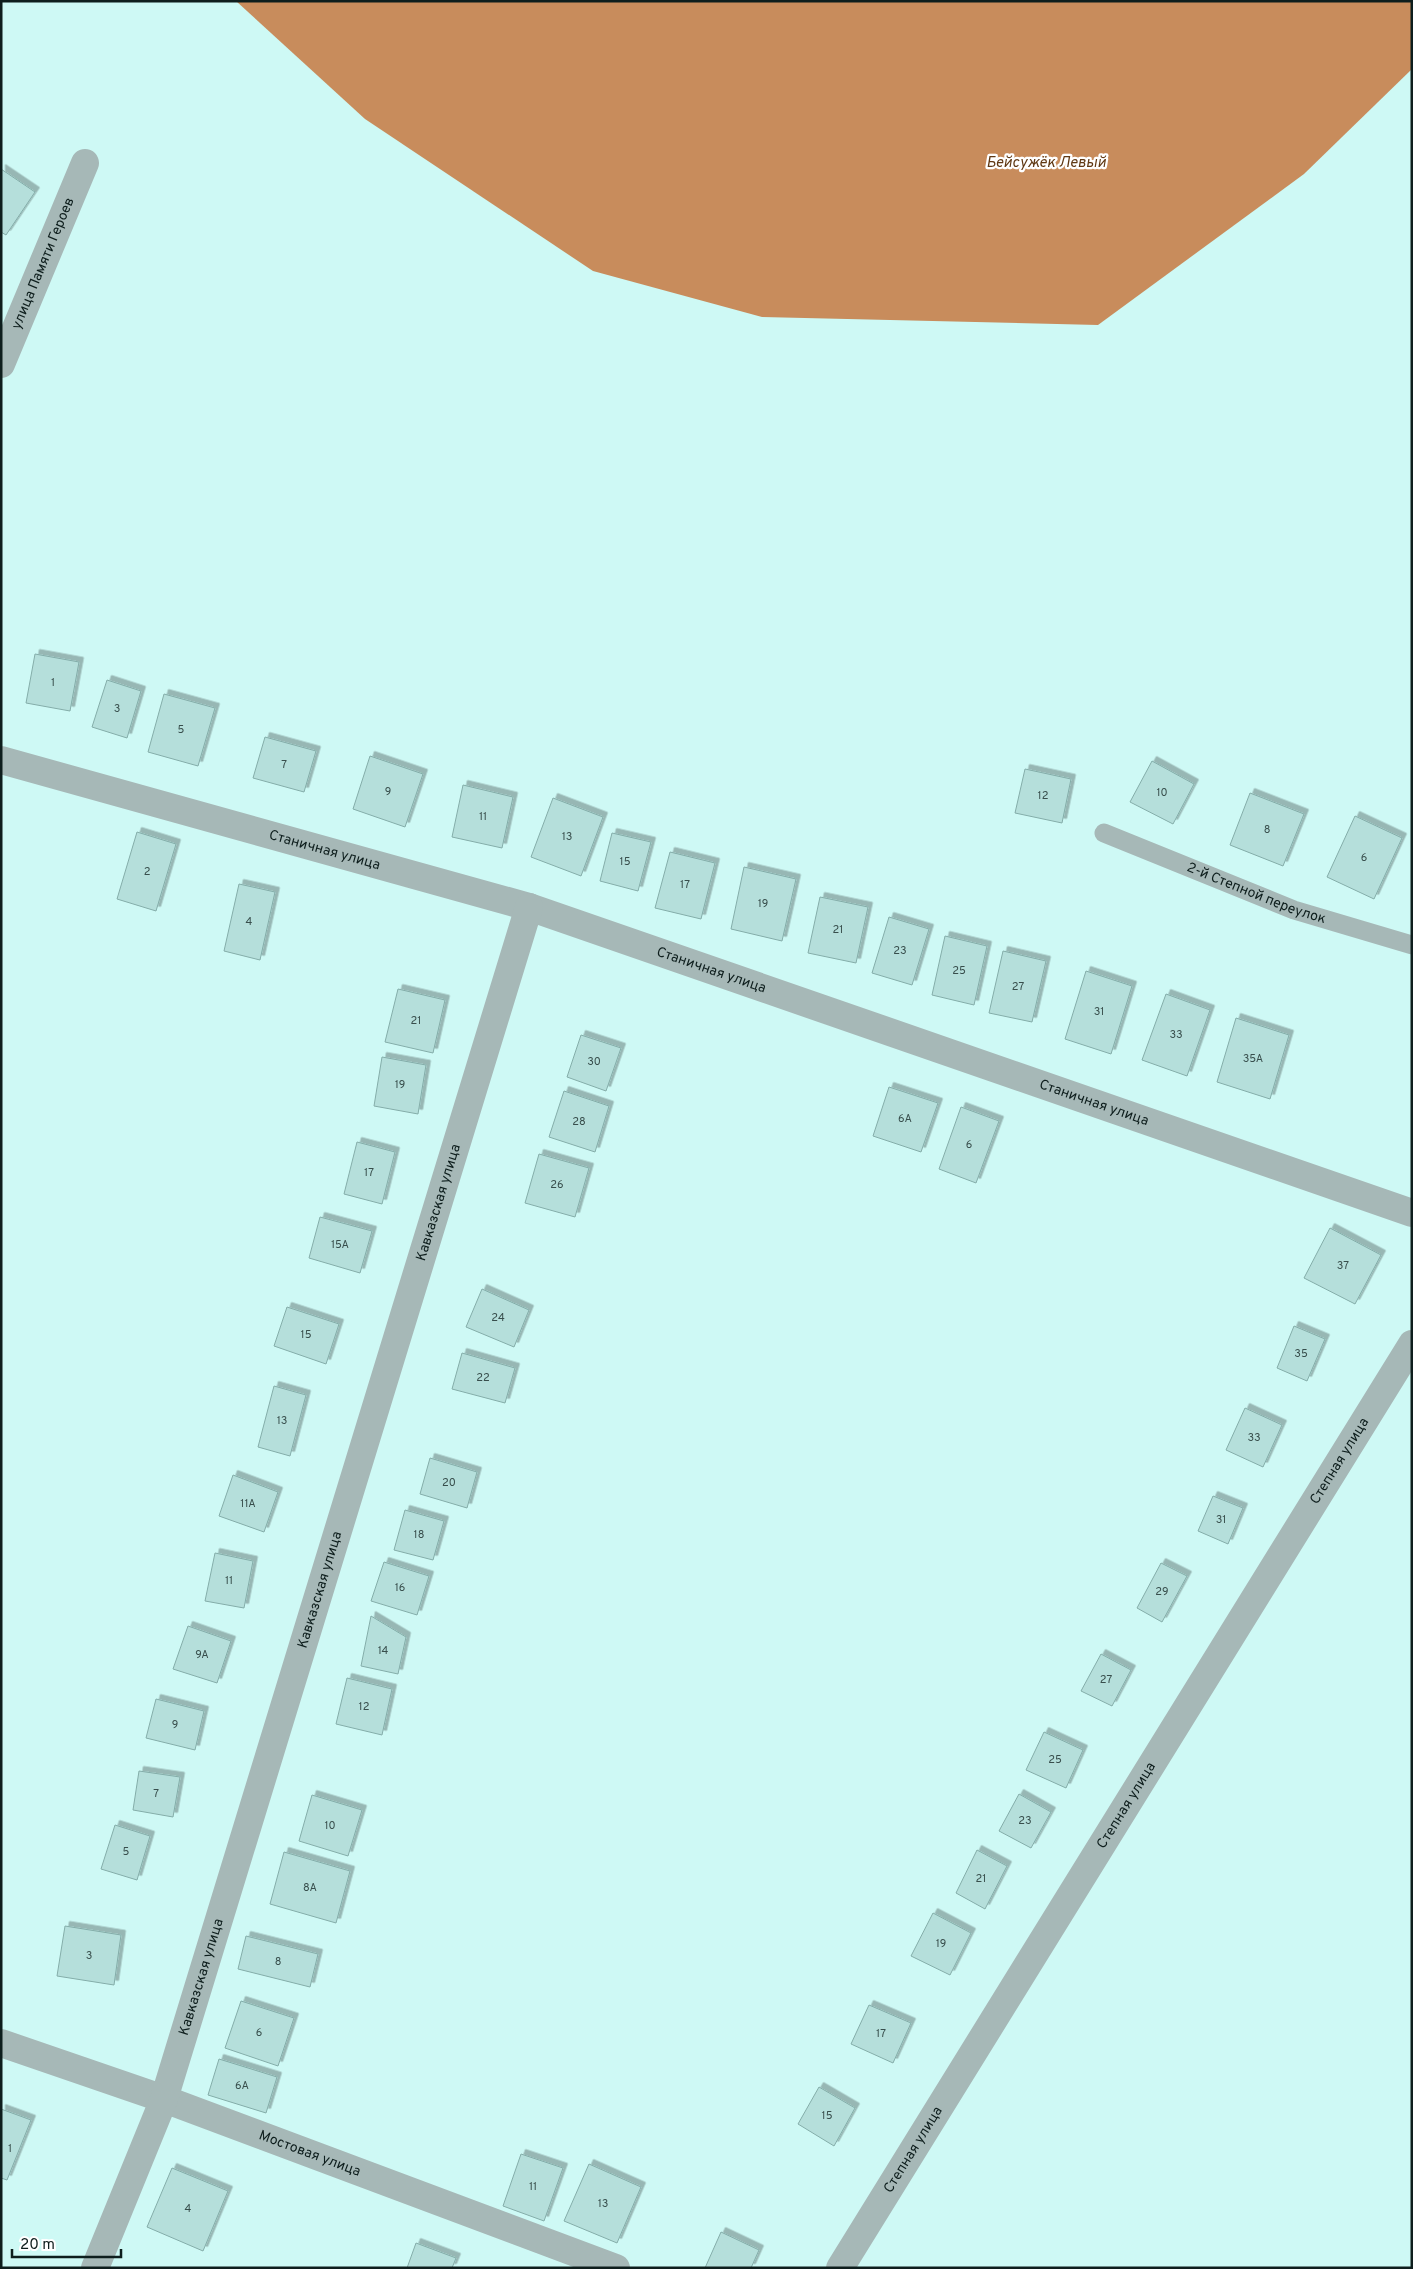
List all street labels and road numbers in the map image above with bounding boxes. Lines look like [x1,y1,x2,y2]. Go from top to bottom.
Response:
street label: улица Памяти Героев [8,195,78,332]
street label: Станичная улица [267,827,382,874]
street label: 2-й Степной переулок [1184,859,1328,928]
street label: Станичная улица [654,943,768,997]
street label: Станичная улица [1037,1076,1151,1130]
street label: Кавказская улица [413,1142,464,1263]
street label: Степная улица [1306,1415,1373,1507]
street label: Кавказская улица [294,1529,346,1650]
street label: Степная улица [1093,1759,1159,1852]
street label: Кавказская улица [175,1917,227,2038]
street label: Степная улица [880,2103,946,2196]
street label: Мостовая улица [256,2127,363,2180]

